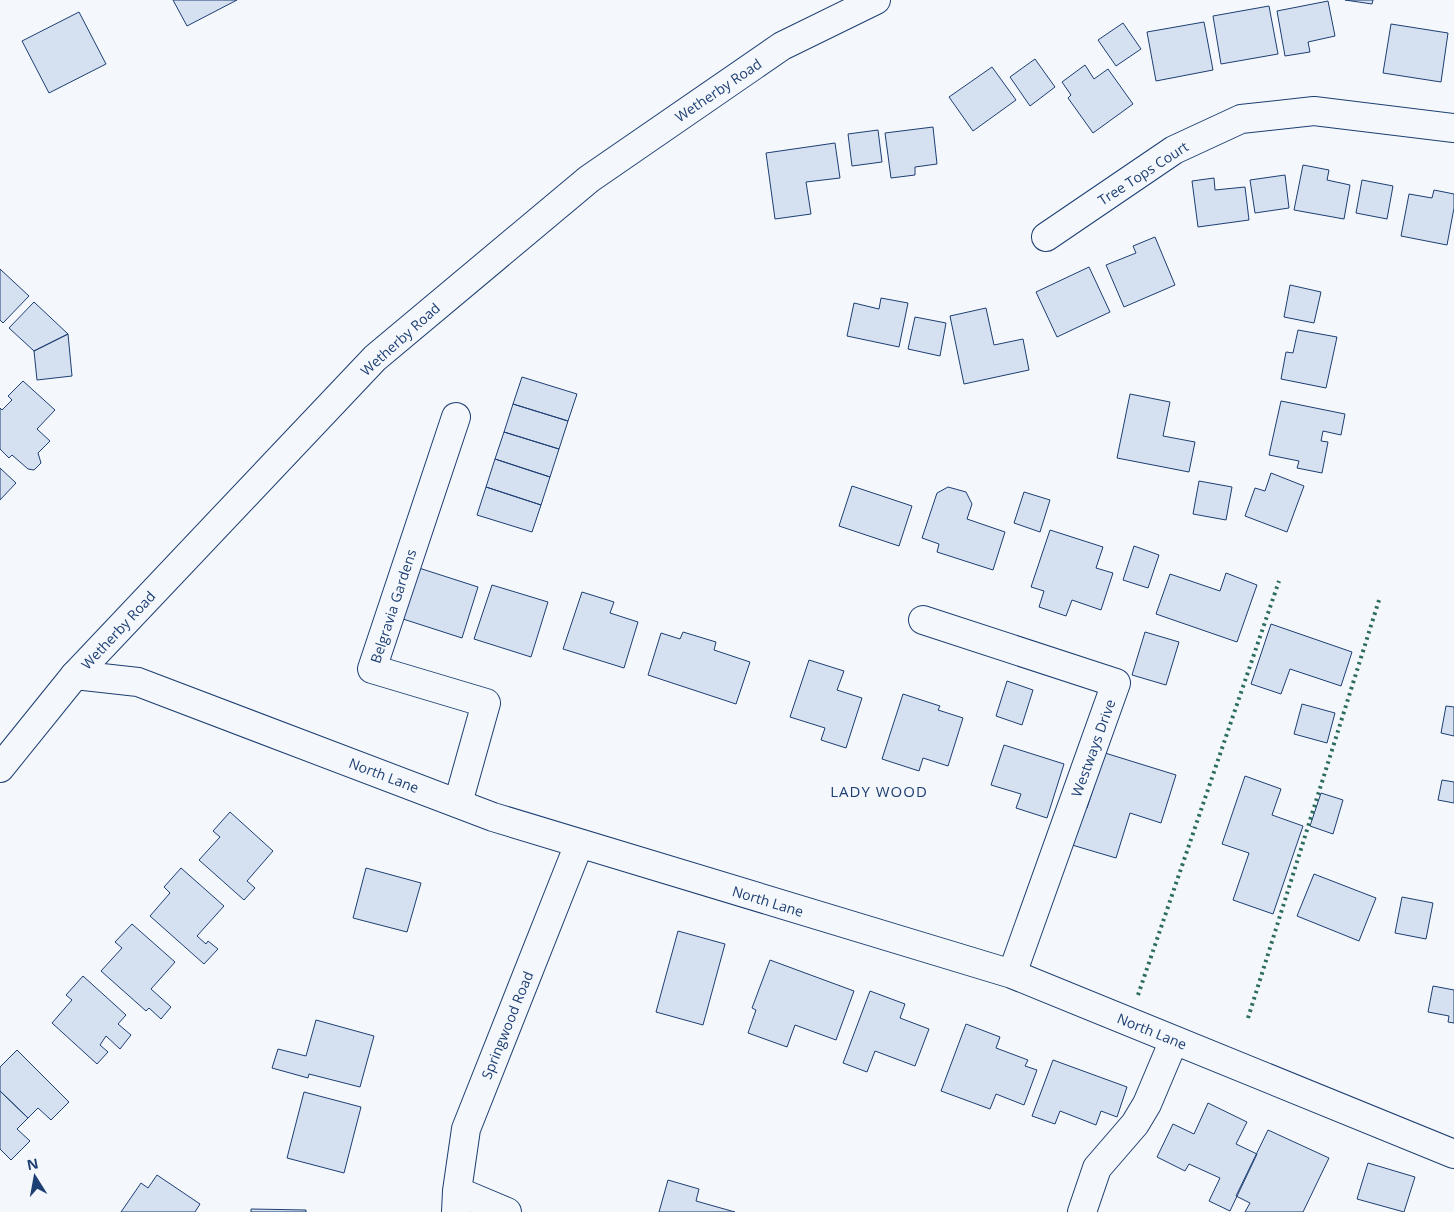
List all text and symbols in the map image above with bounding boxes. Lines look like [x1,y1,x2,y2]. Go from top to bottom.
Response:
street label: Wetherby Road [671,54,765,126]
street label: Tree Tops Court [1094,137,1192,209]
street label: Wetherby Road [356,298,444,380]
street label: Belgravia Gardens [366,546,420,665]
street label: Wetherby Road [77,587,159,673]
street label: Westways Drive [1067,696,1120,799]
street label: North Lane [346,753,422,797]
district label: LADY WOOD [830,781,928,801]
street label: North Lane [730,881,806,921]
street label: Springwood Road [477,968,537,1082]
street label: North Lane [1114,1008,1190,1054]
north arrow [10,1152,60,1202]
text: N [25,1153,40,1174]

